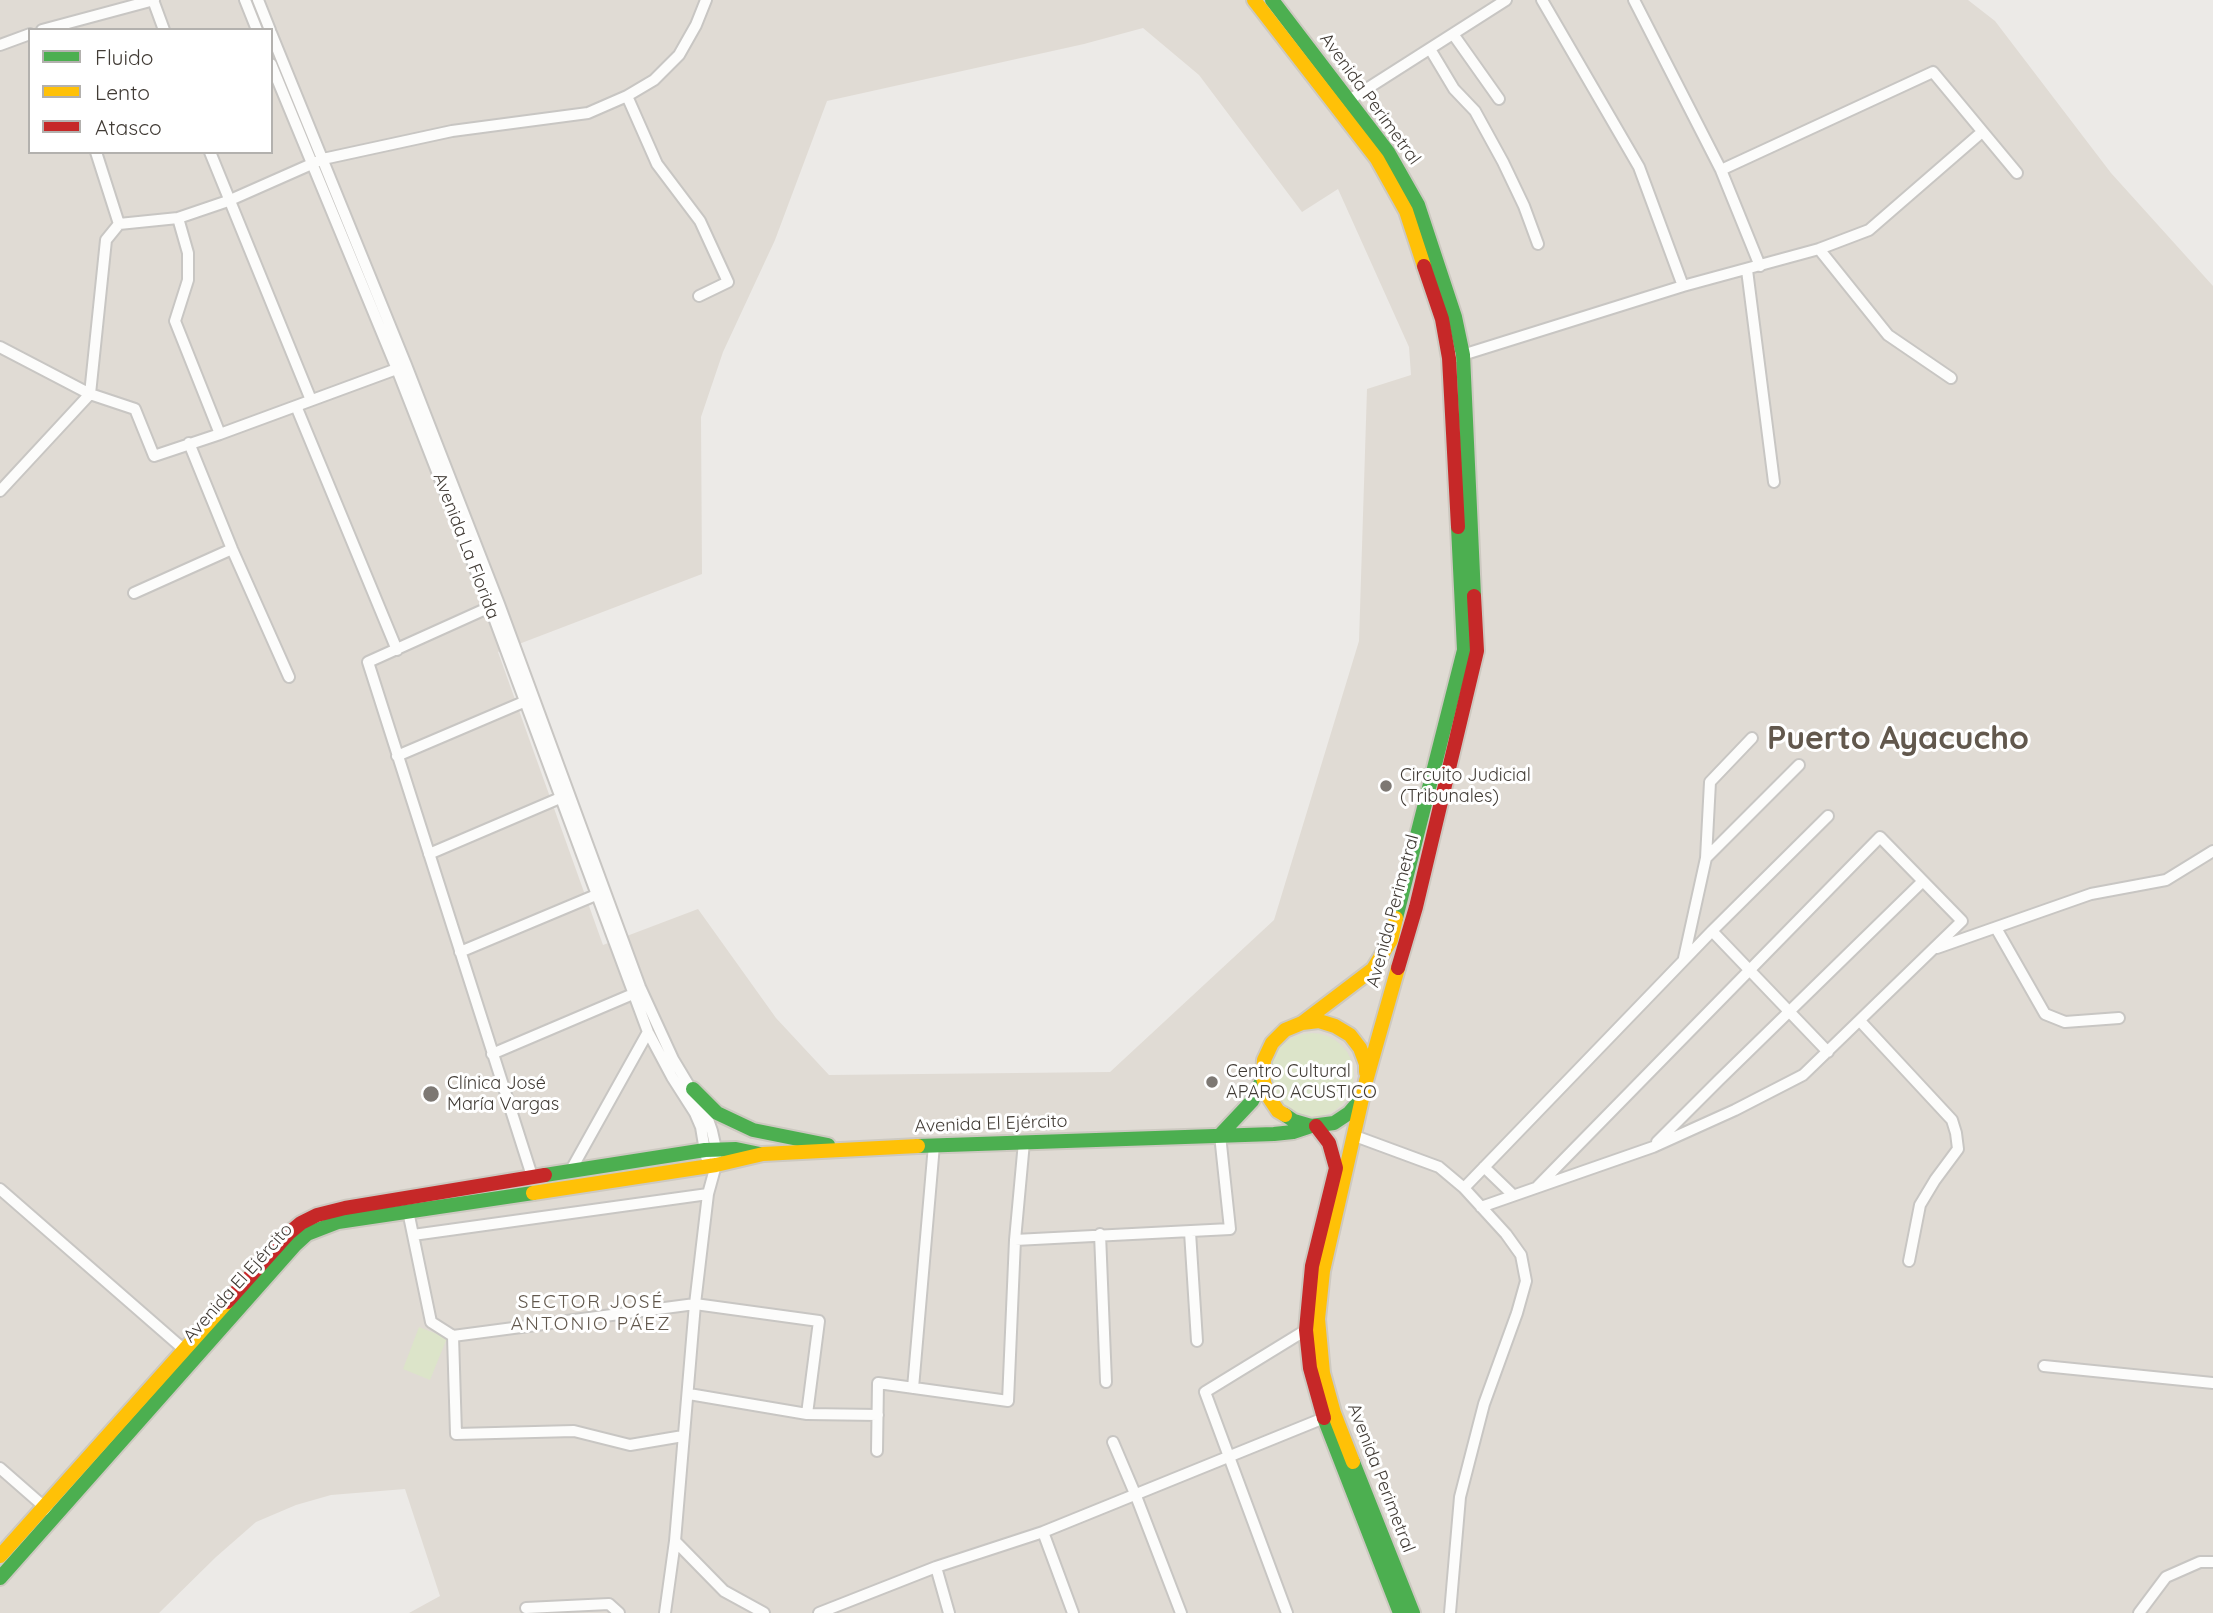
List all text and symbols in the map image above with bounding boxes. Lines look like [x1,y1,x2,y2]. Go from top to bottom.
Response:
legend [28,28,273,154]
street label: Avenida Perimetral [1315,29,1425,169]
text: Fluido [95,44,153,70]
text: Lento [95,79,150,105]
text: Atasco [95,114,162,140]
street label: Avenida La Florida [428,470,504,622]
district label: Puerto Ayacucho [1767,720,2029,758]
place label: Circuito Judicial (Tribunales) [1400,765,1531,808]
marker: Circuito Judicial (Tribunales) [1378,778,1394,794]
street label: Avenida Perimetral [1362,832,1424,990]
place label: Centro Cultural APARO ACUSTICO [1226,1061,1377,1104]
place label: Clínica José María Vargas [447,1073,559,1116]
marker: Centro Cultural APARO ACUSTICO [1204,1074,1220,1090]
marker: Clínica José María Vargas [421,1084,441,1104]
street label: Avenida El Ejército [914,1111,1068,1137]
street label: Avenida El Ejército [179,1219,297,1347]
district label: SECTOR JOSÉ ANTONIO PÁEZ [512,1291,670,1335]
street label: Avenida Perimetral [1343,1401,1419,1555]

